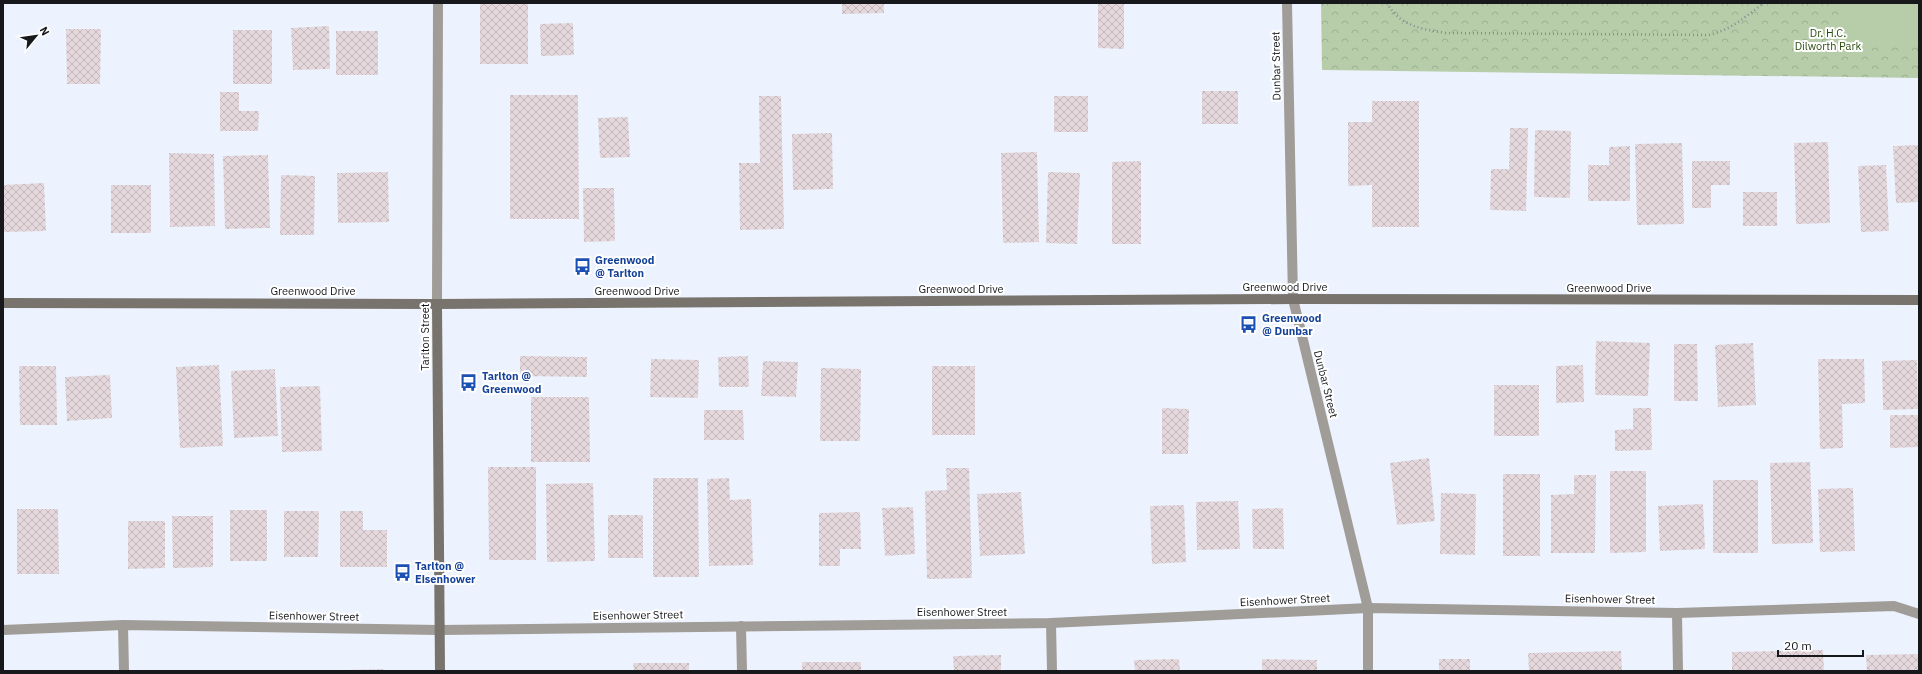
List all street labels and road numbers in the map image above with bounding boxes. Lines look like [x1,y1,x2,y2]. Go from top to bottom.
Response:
street label: Dunbar Street [1268,31,1284,101]
street label: Greenwood Drive [1242,280,1328,294]
street label: Greenwood Drive [1566,281,1652,295]
street label: Greenwood Drive [918,282,1004,296]
street label: Greenwood Drive [270,284,356,298]
street label: Greenwood Drive [594,284,680,298]
street label: Tarlton Street [418,303,432,371]
street label: Dunbar Street [1311,349,1341,419]
street label: Eisenhower Street [1239,591,1331,609]
street label: Eisenhower Street [1565,591,1655,607]
street label: Eisenhower Street [917,605,1007,619]
street label: Eisenhower Street [593,607,683,623]
street label: Eisenhower Street [269,608,359,624]

